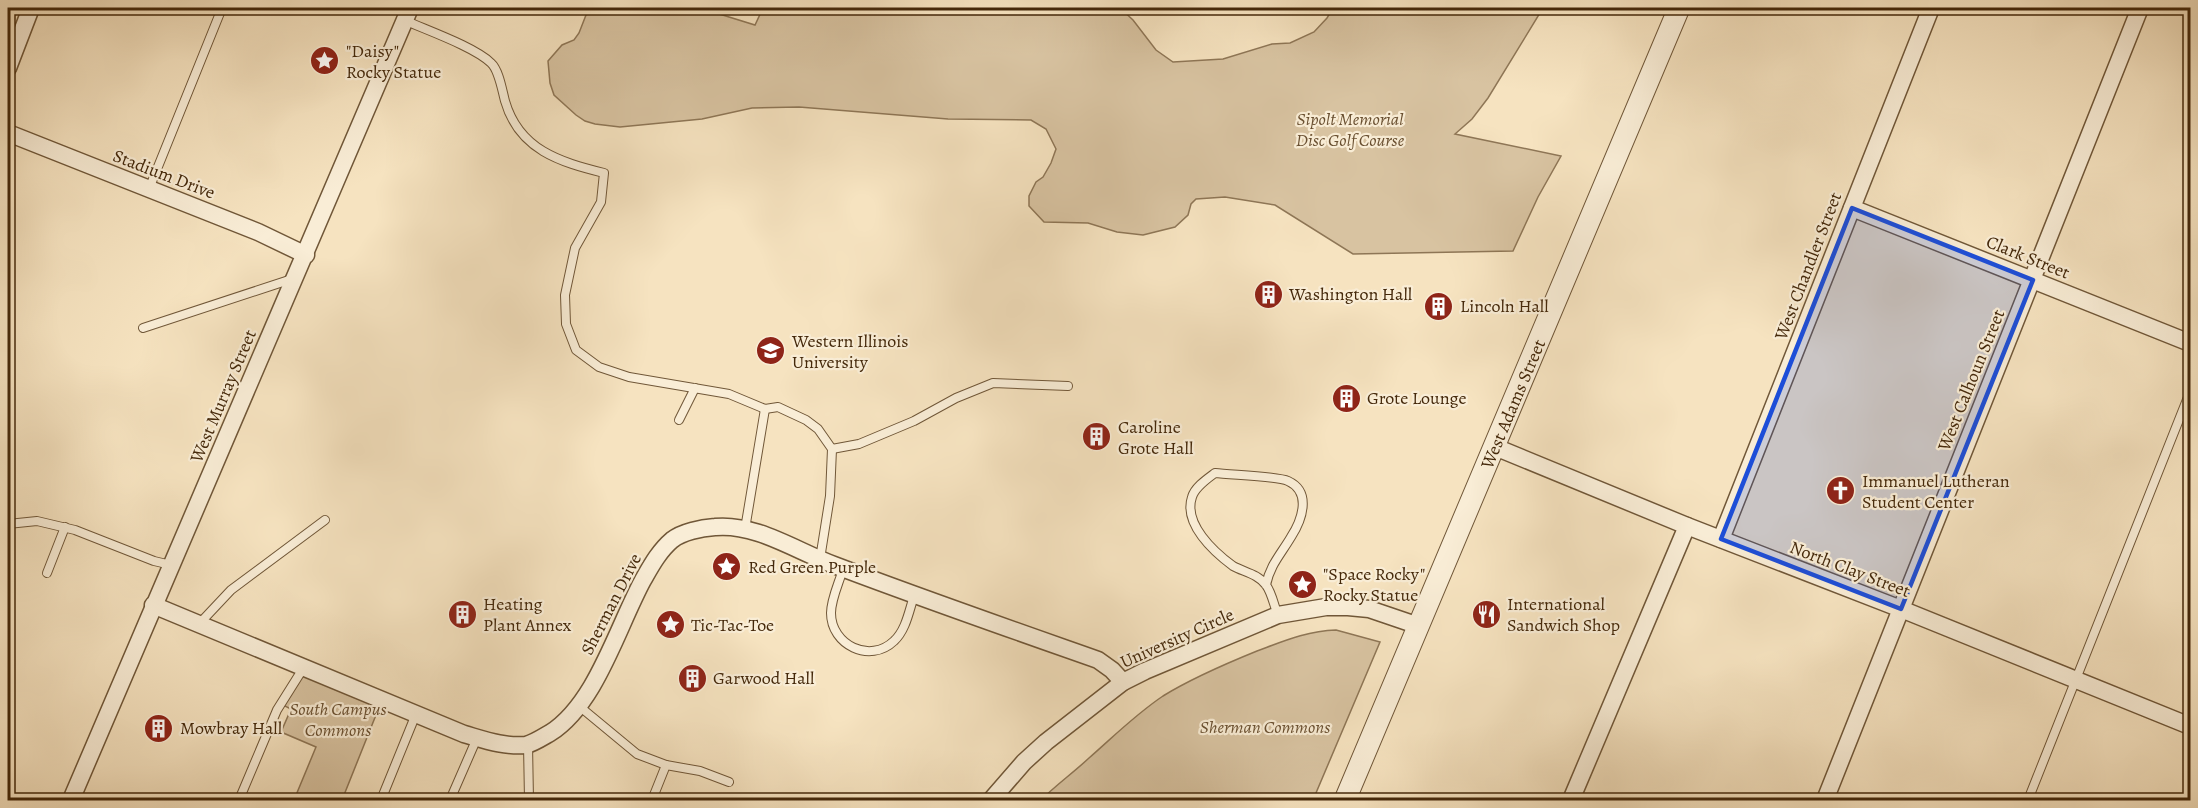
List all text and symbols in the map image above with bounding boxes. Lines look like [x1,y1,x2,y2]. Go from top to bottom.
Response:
place label: "Daisy" Rocky Statue [346,39,441,84]
place icon: "Daisy" Rocky Statue [309,45,341,77]
park label: Sipolt Memorial Disc Golf Course [1296,107,1405,152]
street label: Stadium Drive [110,144,218,204]
street label: West Chandler Street [1768,189,1847,344]
street label: Clark Street [1983,229,2073,285]
building icon: Washington Hall [1252,278,1284,310]
place label: Washington Hall [1288,282,1413,306]
building icon: Lincoln Hall [1423,290,1455,322]
place label: Lincoln Hall [1460,294,1549,318]
street label: West Calhoun Street [1931,306,2010,455]
street label: West Murray Street [184,326,262,467]
place label: Western Illinois University [791,329,909,374]
school or university icon: Western Illinois University [755,335,787,367]
street label: West Adams Street [1474,335,1551,473]
building icon: Grote Lounge [1330,382,1362,414]
place label: Grote Lounge [1367,386,1467,410]
place label: Caroline Grote Hall [1118,415,1194,460]
building icon: Caroline Grote Hall [1081,421,1113,453]
place label: Immanuel Lutheran Student Center [1862,469,2010,514]
church icon: Immanuel Lutheran Student Center [1825,475,1857,507]
street label: North Clay Street [1786,535,1914,603]
street label: Sherman Drive [575,549,647,659]
place icon: Red Green Purple [711,551,743,583]
place label: Red Green Purple [748,555,876,579]
place label: "Space Rocky" Rocky Statue [1323,562,1425,607]
place icon: "Space Rocky" Rocky Statue [1286,568,1318,600]
place label: Heating Plant Annex [483,592,572,637]
place label: International Sandwich Shop [1507,592,1620,637]
building icon: Heating Plant Annex [446,598,478,630]
restaurant icon: International Sandwich Shop [1470,598,1502,630]
street label: University Circle [1116,602,1238,674]
place icon: Tic-Tac-Toe [654,609,686,641]
place label: Tic-Tac-Toe [691,613,774,637]
building icon: Garwood Hall [676,662,708,694]
place label: Garwood Hall [713,666,815,690]
park label: South Campus Commons [289,697,387,742]
building icon: Mowbray Hall [143,712,175,744]
park label: Sherman Commons [1200,715,1330,739]
place label: Mowbray Hall [180,716,283,740]

